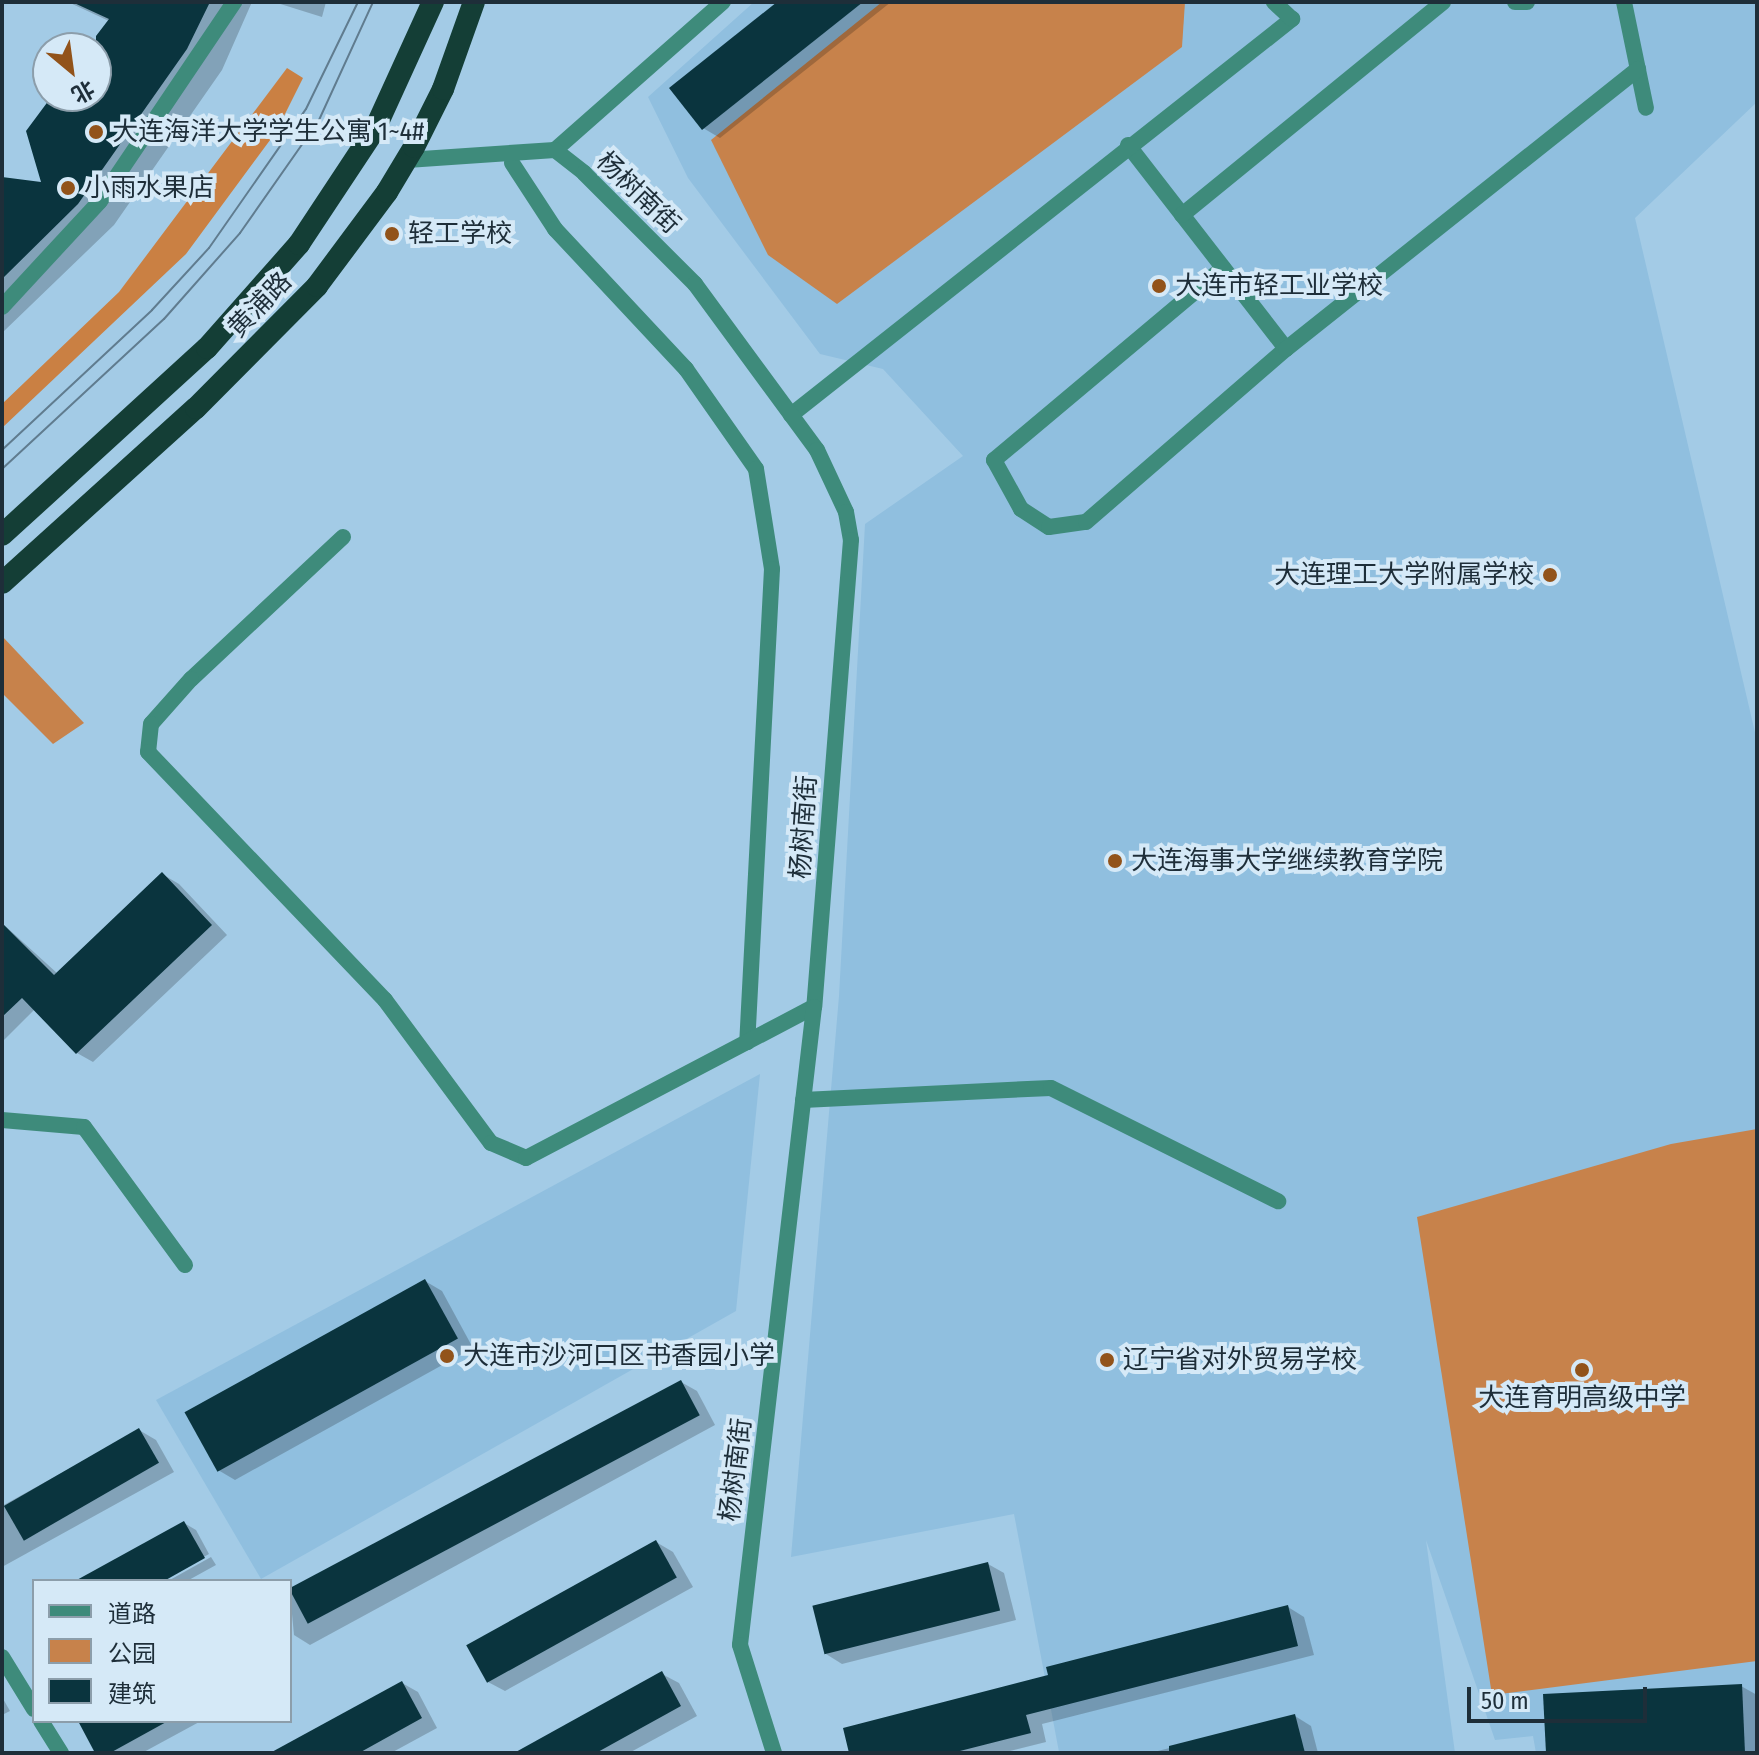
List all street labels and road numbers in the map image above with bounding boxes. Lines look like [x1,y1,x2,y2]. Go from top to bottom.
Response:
street label: 杨树南街 [590,146,686,240]
street label: 黄浦路 [222,266,298,344]
street label: 杨树南街 [785,774,823,880]
street label: 杨树南街 [714,1416,758,1524]

